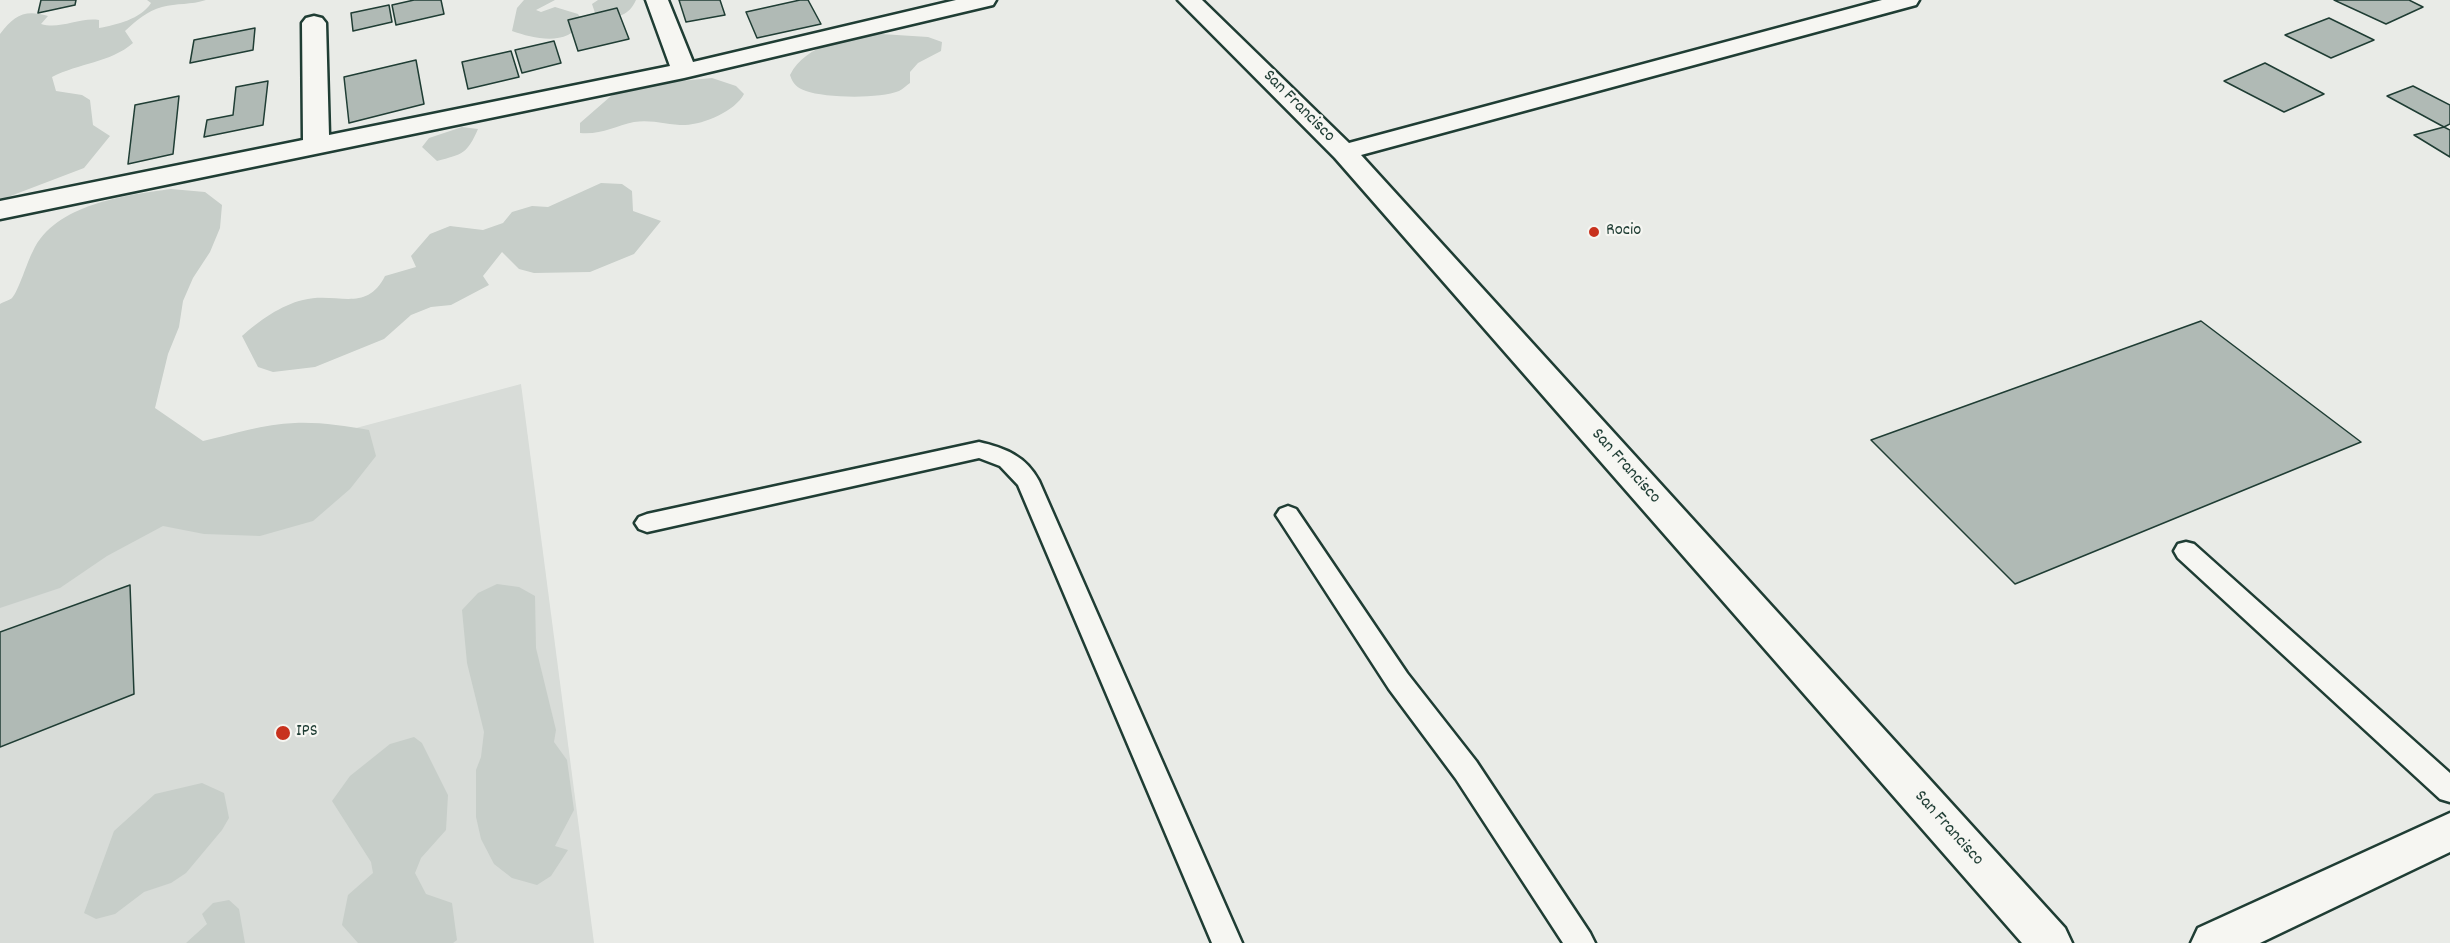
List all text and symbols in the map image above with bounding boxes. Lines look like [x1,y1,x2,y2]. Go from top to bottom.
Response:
street label: San Francisco [1257,66,1339,148]
place label: Rocio [1606,221,1641,243]
marker: Rocio [1587,225,1601,239]
street label: San Francisco [1586,425,1664,509]
place label: IPS [296,722,318,744]
marker: IPS [274,724,292,742]
street label: San Francisco [1909,787,1987,871]

